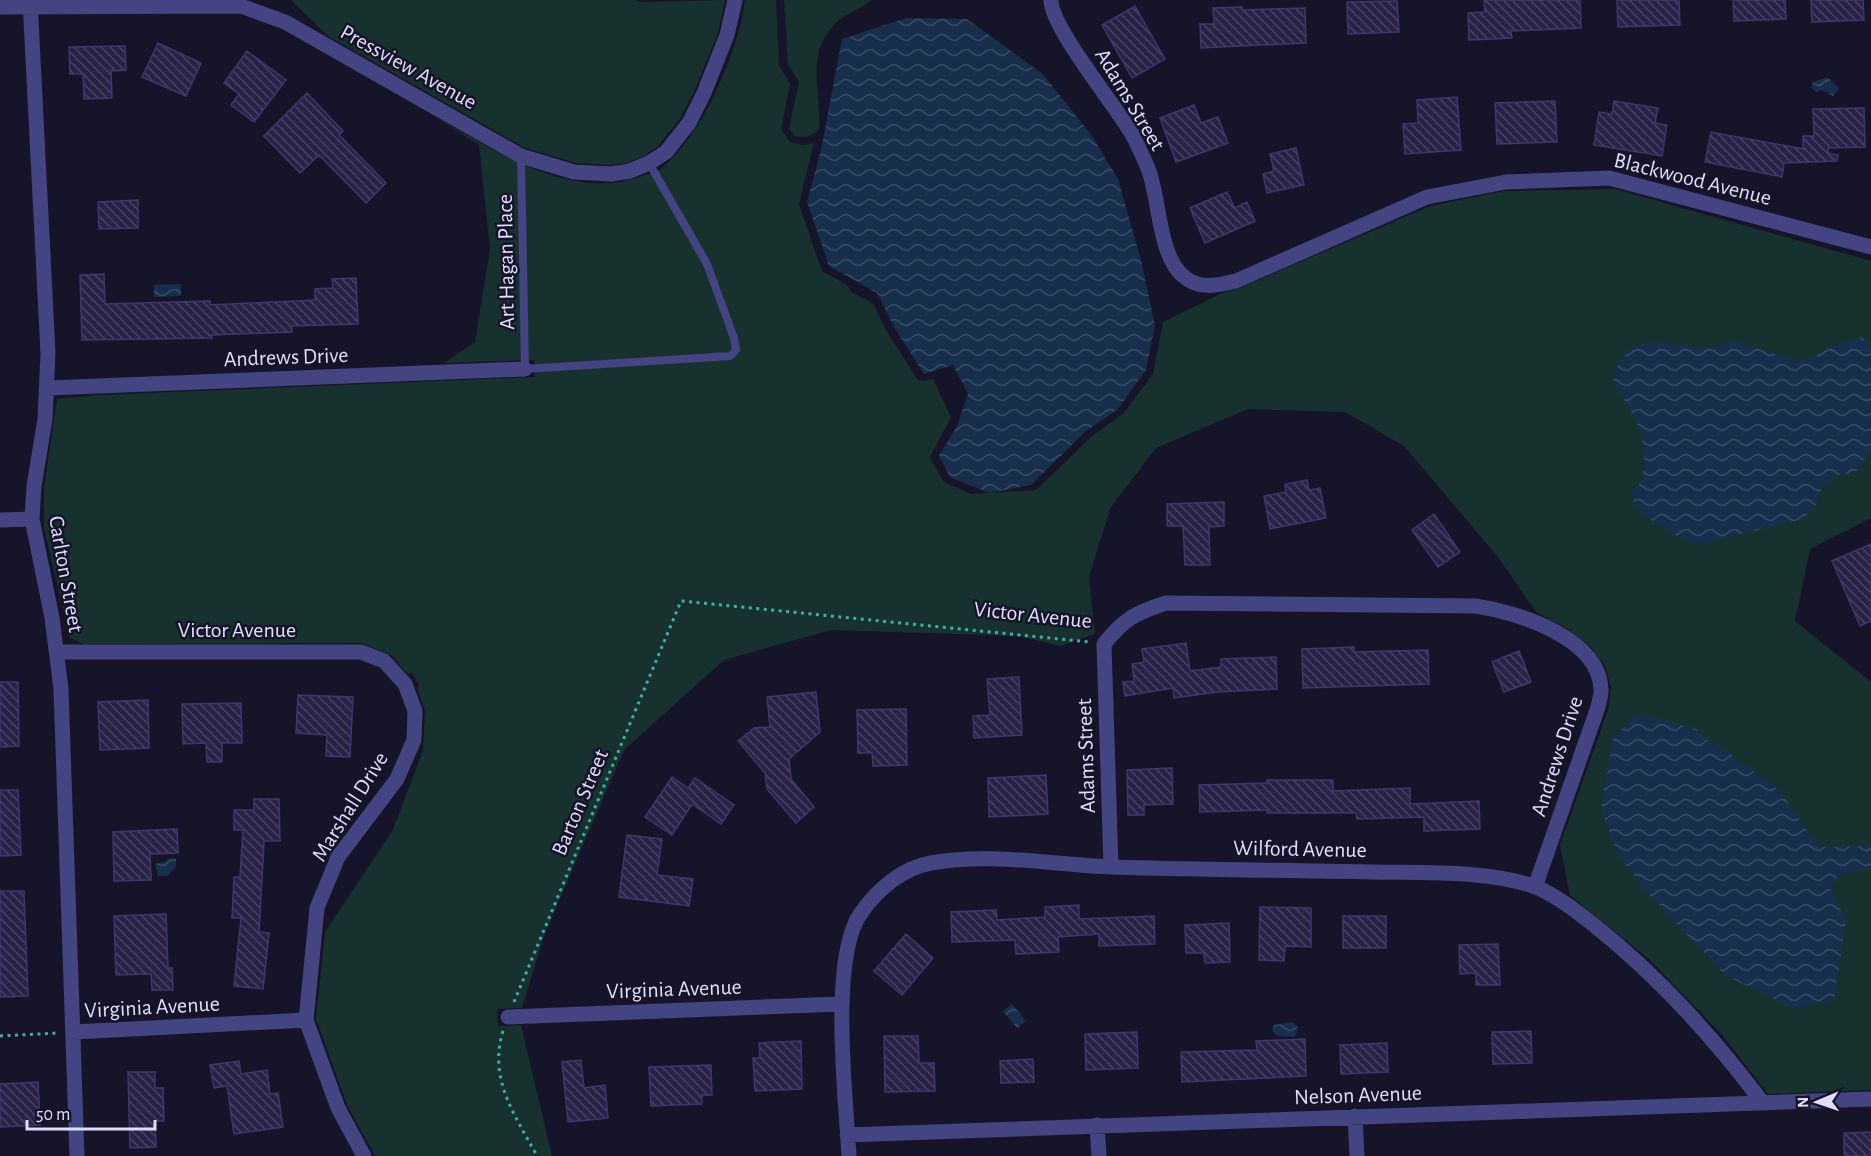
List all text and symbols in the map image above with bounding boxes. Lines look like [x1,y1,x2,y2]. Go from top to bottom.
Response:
street label: Pressview Avenue [337,20,480,113]
street label: Adams Street [1091,45,1169,154]
street label: Blackwood Avenue [1612,149,1774,209]
street label: Art Hagan Place [494,194,518,330]
street label: Andrews Drive [223,344,349,370]
street label: Carlton Street [45,514,87,634]
street label: Victor Avenue [973,598,1093,632]
street label: Victor Avenue [178,619,296,641]
street label: Andrews Drive [1527,694,1587,819]
street label: Adams Street [1073,698,1099,814]
street label: Barton Street [548,746,612,859]
street label: Marshall Drive [308,748,392,865]
street label: Wilford Avenue [1233,837,1367,861]
street label: Virginia Avenue [606,976,742,1002]
street label: Virginia Avenue [84,992,220,1022]
north arrow [1787,1072,1847,1132]
street label: Nelson Avenue [1294,1082,1422,1108]
scale bar [27,1093,154,1131]
text: N [1795,1097,1811,1108]
text: 50 m [36,1106,70,1124]

